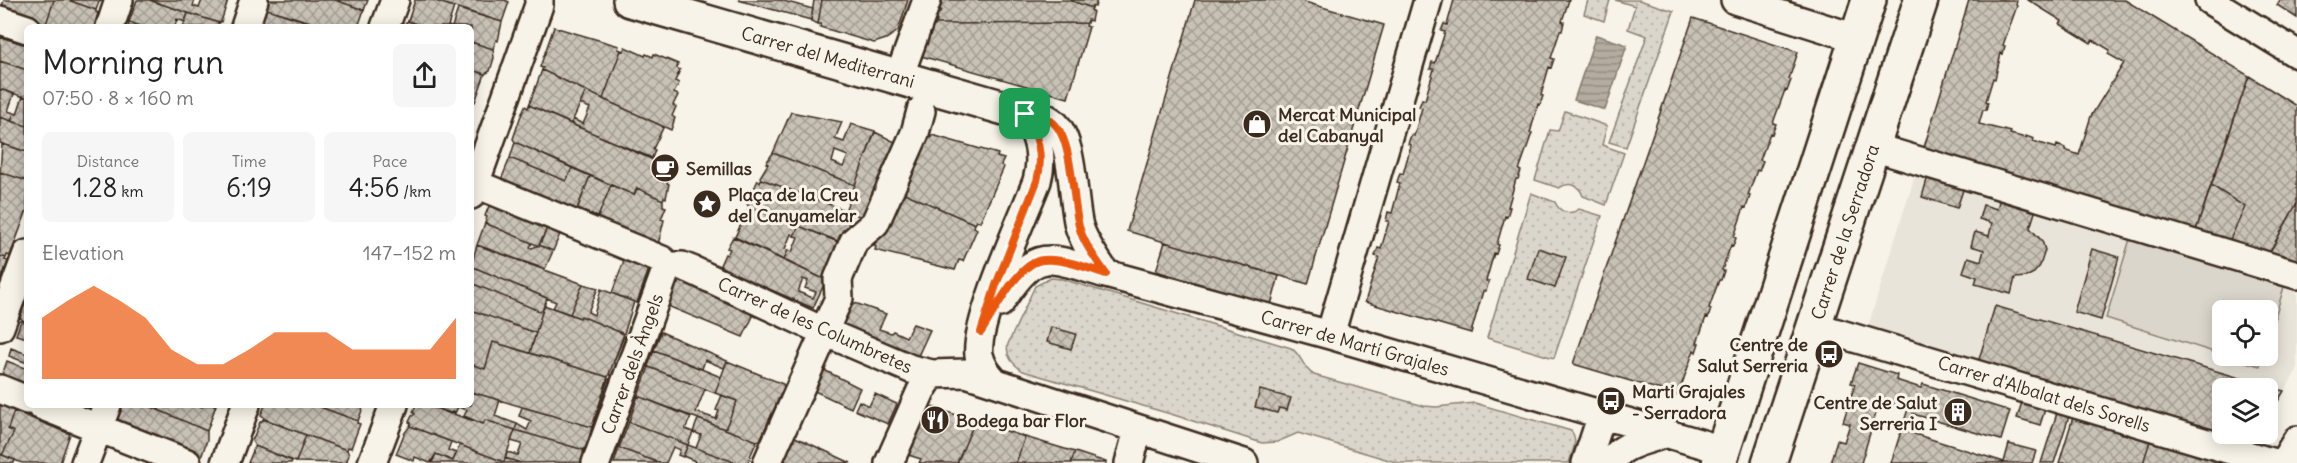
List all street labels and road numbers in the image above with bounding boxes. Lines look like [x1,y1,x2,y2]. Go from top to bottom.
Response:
street label: Carrer del Mediterrani [739,21,917,93]
street label: Carrer de la Serradora [1806,141,1884,323]
street label: Carrer de les Columbretes [714,272,916,378]
street label: Carrer dels Àngels [596,290,668,438]
street label: Carrer de Martí Grajales [1258,305,1452,381]
street label: Carrer d'Albalat dels Sorells [1935,351,2153,437]

